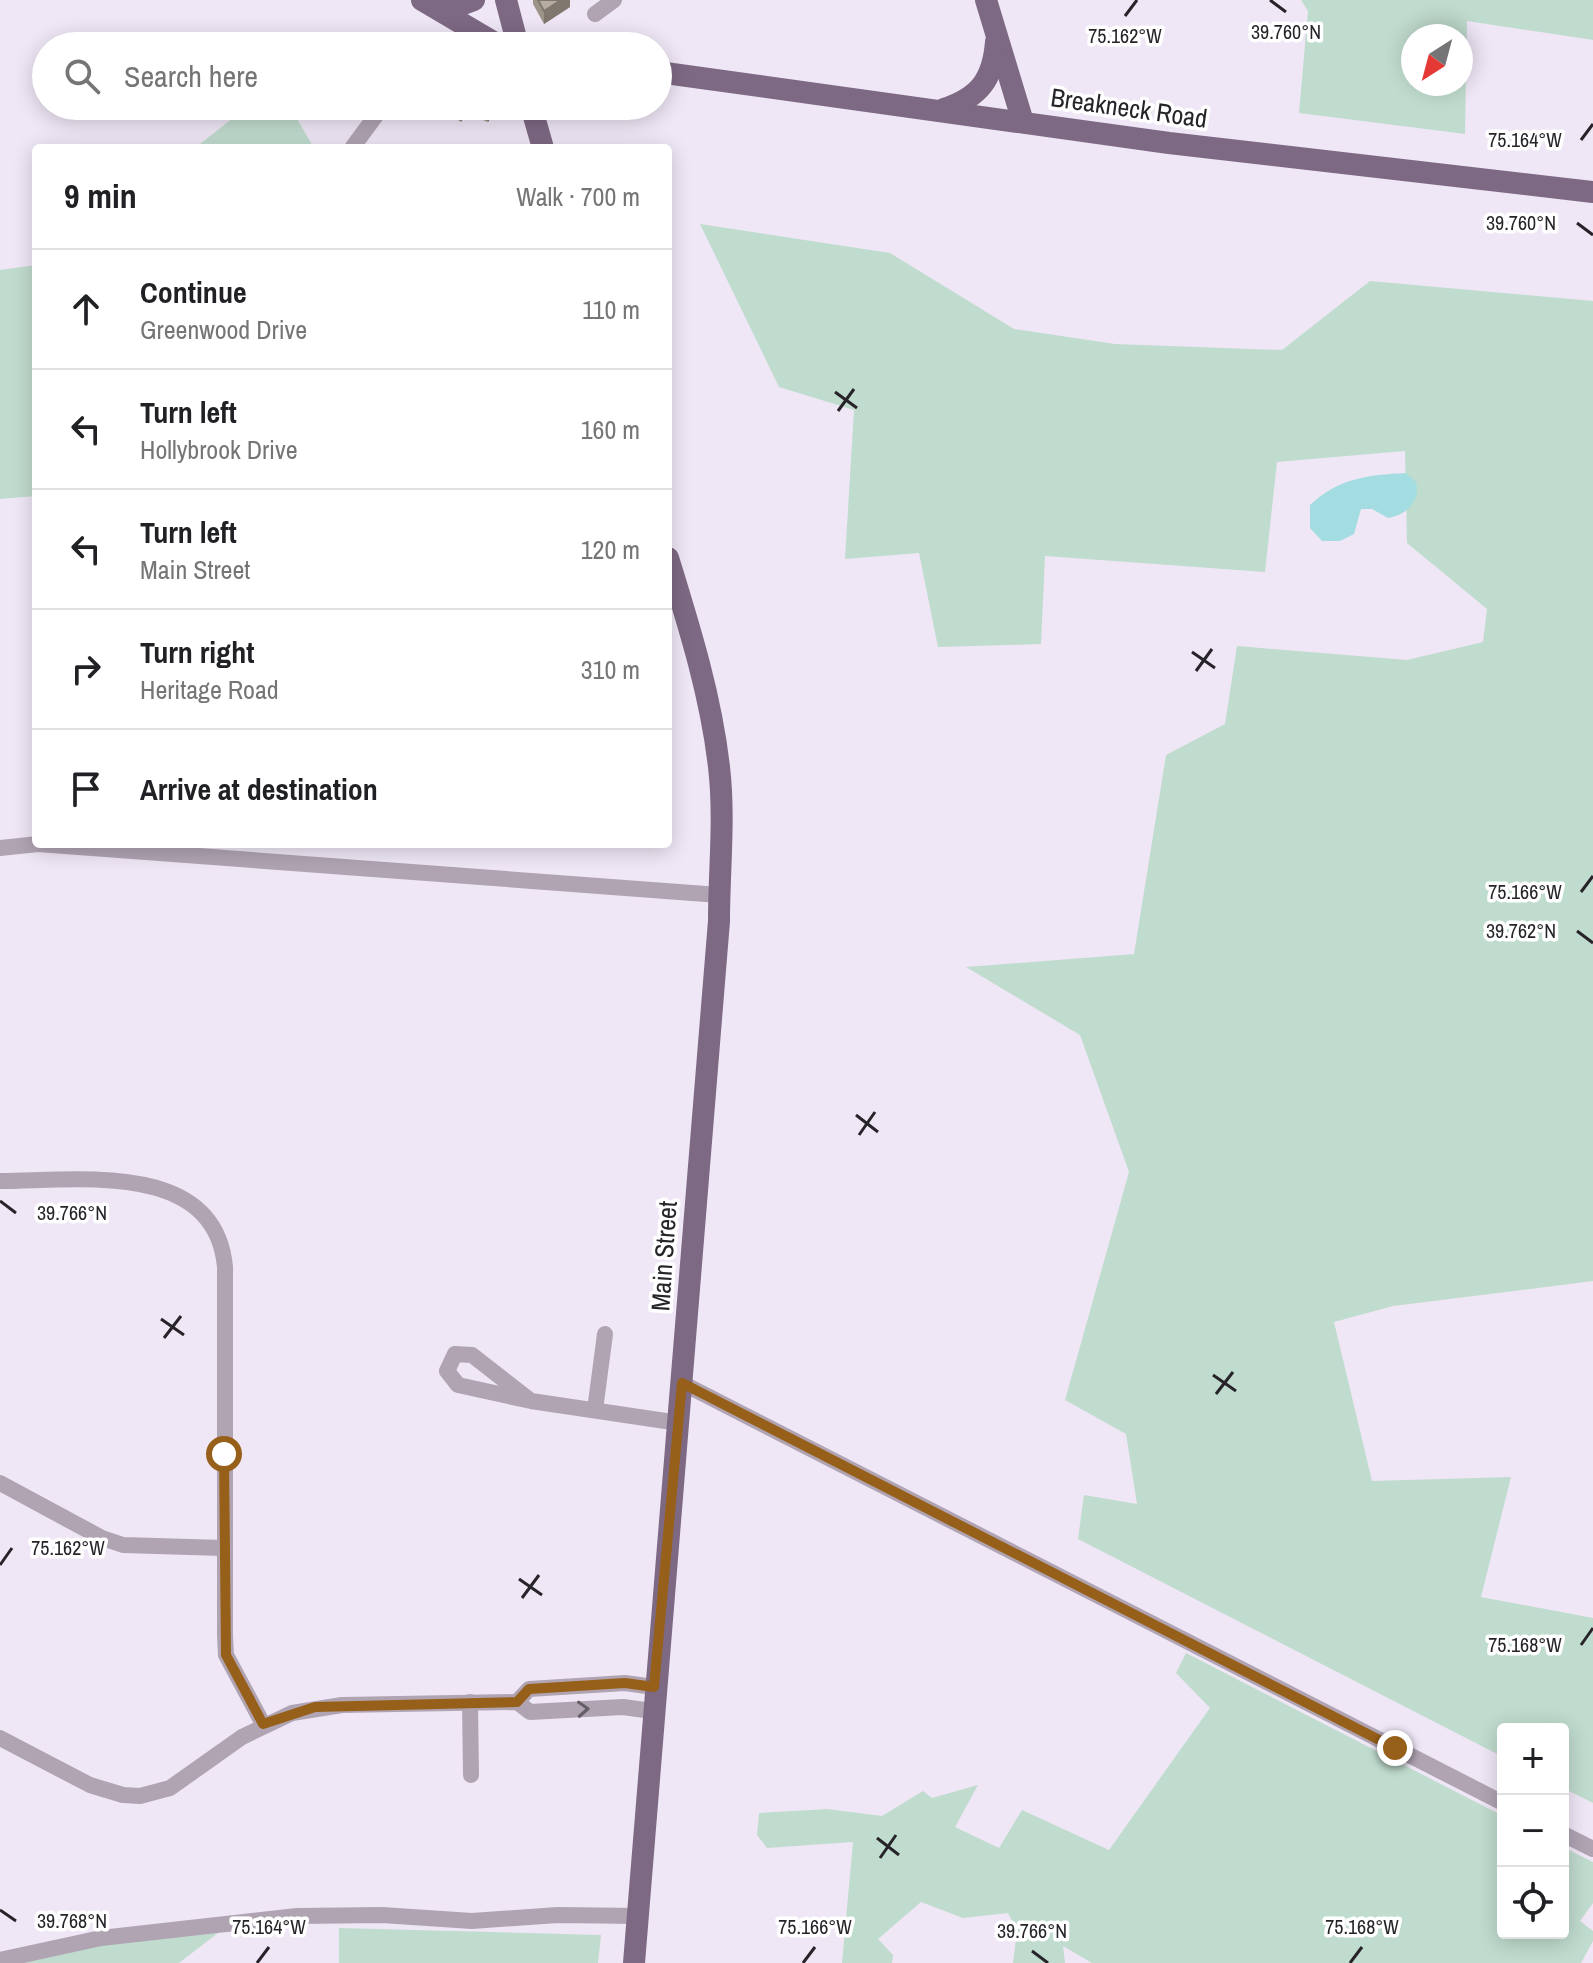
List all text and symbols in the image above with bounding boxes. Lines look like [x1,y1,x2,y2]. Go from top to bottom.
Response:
text: 39.760°N [1251,18,1321,45]
text: 75.162°W [1088,22,1162,49]
north arrow [1401,24,1473,96]
search box [32,32,672,120]
icon: search [60,54,104,98]
text: Search here [124,56,258,96]
street label: Breakneck Road [1049,79,1210,136]
text: 75.164°W [1488,126,1562,153]
text: 9 min [64,173,137,219]
text: Walk · 700 m [516,179,640,214]
text: 39.760°N [1486,209,1556,236]
text: Continue [140,272,247,312]
icon: ahead [64,287,108,331]
text: 110 m [582,292,640,327]
text: Greenwood Drive [140,312,307,347]
text: Turn left [140,392,237,432]
icon: left [64,407,108,451]
text: 160 m [581,412,640,447]
text: Hollybrook Drive [140,432,298,467]
text: Turn left [140,512,237,552]
icon: left [64,527,108,571]
text: 120 m [581,532,640,567]
text: Main Street [140,552,250,587]
text: Turn right [140,632,254,672]
icon: right [64,647,108,691]
text: 310 m [581,652,640,687]
text: Heritage Road [140,672,279,707]
icon: arrive [64,767,108,811]
text: Arrive at destination [140,769,378,809]
text: 75.166°W [1488,878,1562,905]
text: 39.762°N [1486,917,1556,944]
text: 39.766°N [37,1199,107,1226]
street label: Main Street [642,1200,685,1312]
route start [206,1436,242,1472]
text: 75.162°W [31,1534,105,1561]
text: 75.168°W [1488,1631,1562,1658]
one-way arrow [577,1701,590,1718]
map controls [1497,1723,1569,1939]
button: + [1497,1723,1569,1795]
route end [1377,1730,1413,1766]
button: − [1497,1795,1569,1867]
button: locate [1497,1867,1569,1939]
text: 39.768°N [37,1907,107,1934]
text: 75.164°W [232,1913,306,1940]
text: 75.166°W [778,1913,852,1940]
text: 75.168°W [1325,1913,1399,1940]
text: 39.766°N [997,1917,1067,1944]

